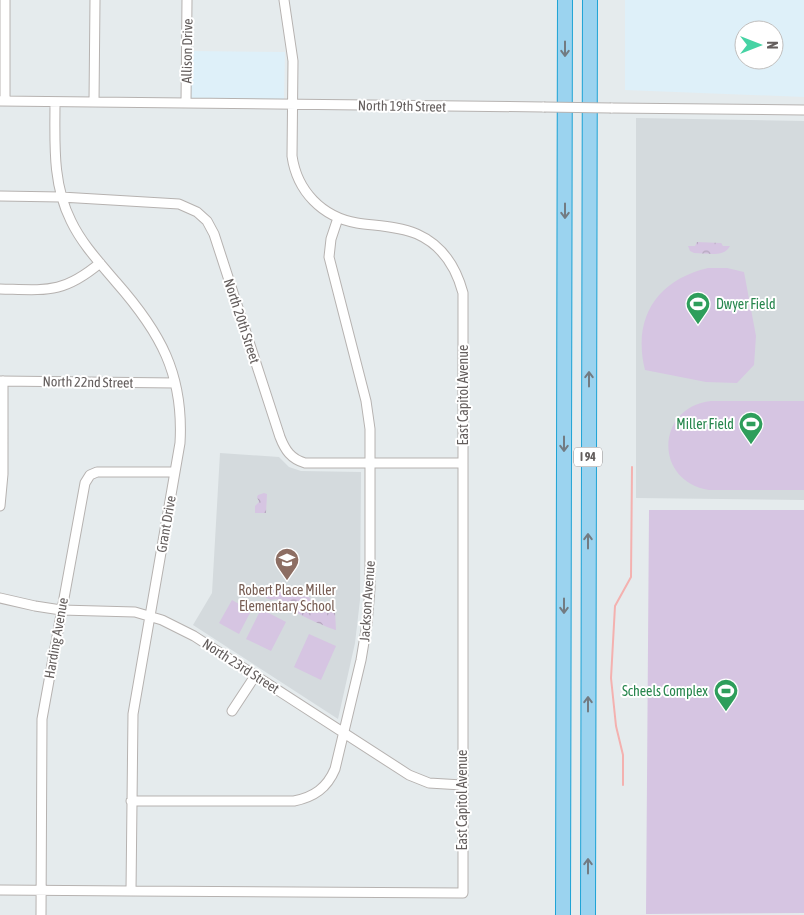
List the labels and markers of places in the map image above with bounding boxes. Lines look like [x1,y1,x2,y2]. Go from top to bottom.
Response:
sports icon: Dwyer Field [685,291,711,325]
place label: Dwyer Field [716,296,776,312]
sports icon: Miller Field [738,411,764,445]
place label: Miller Field [676,416,734,432]
school or university icon: Robert Place Miller Elementary School [274,547,300,581]
place label: Robert Place Miller Elementary School [238,582,337,614]
sports icon: Scheels Complex [713,678,739,712]
place label: Scheels Complex [622,683,708,699]

